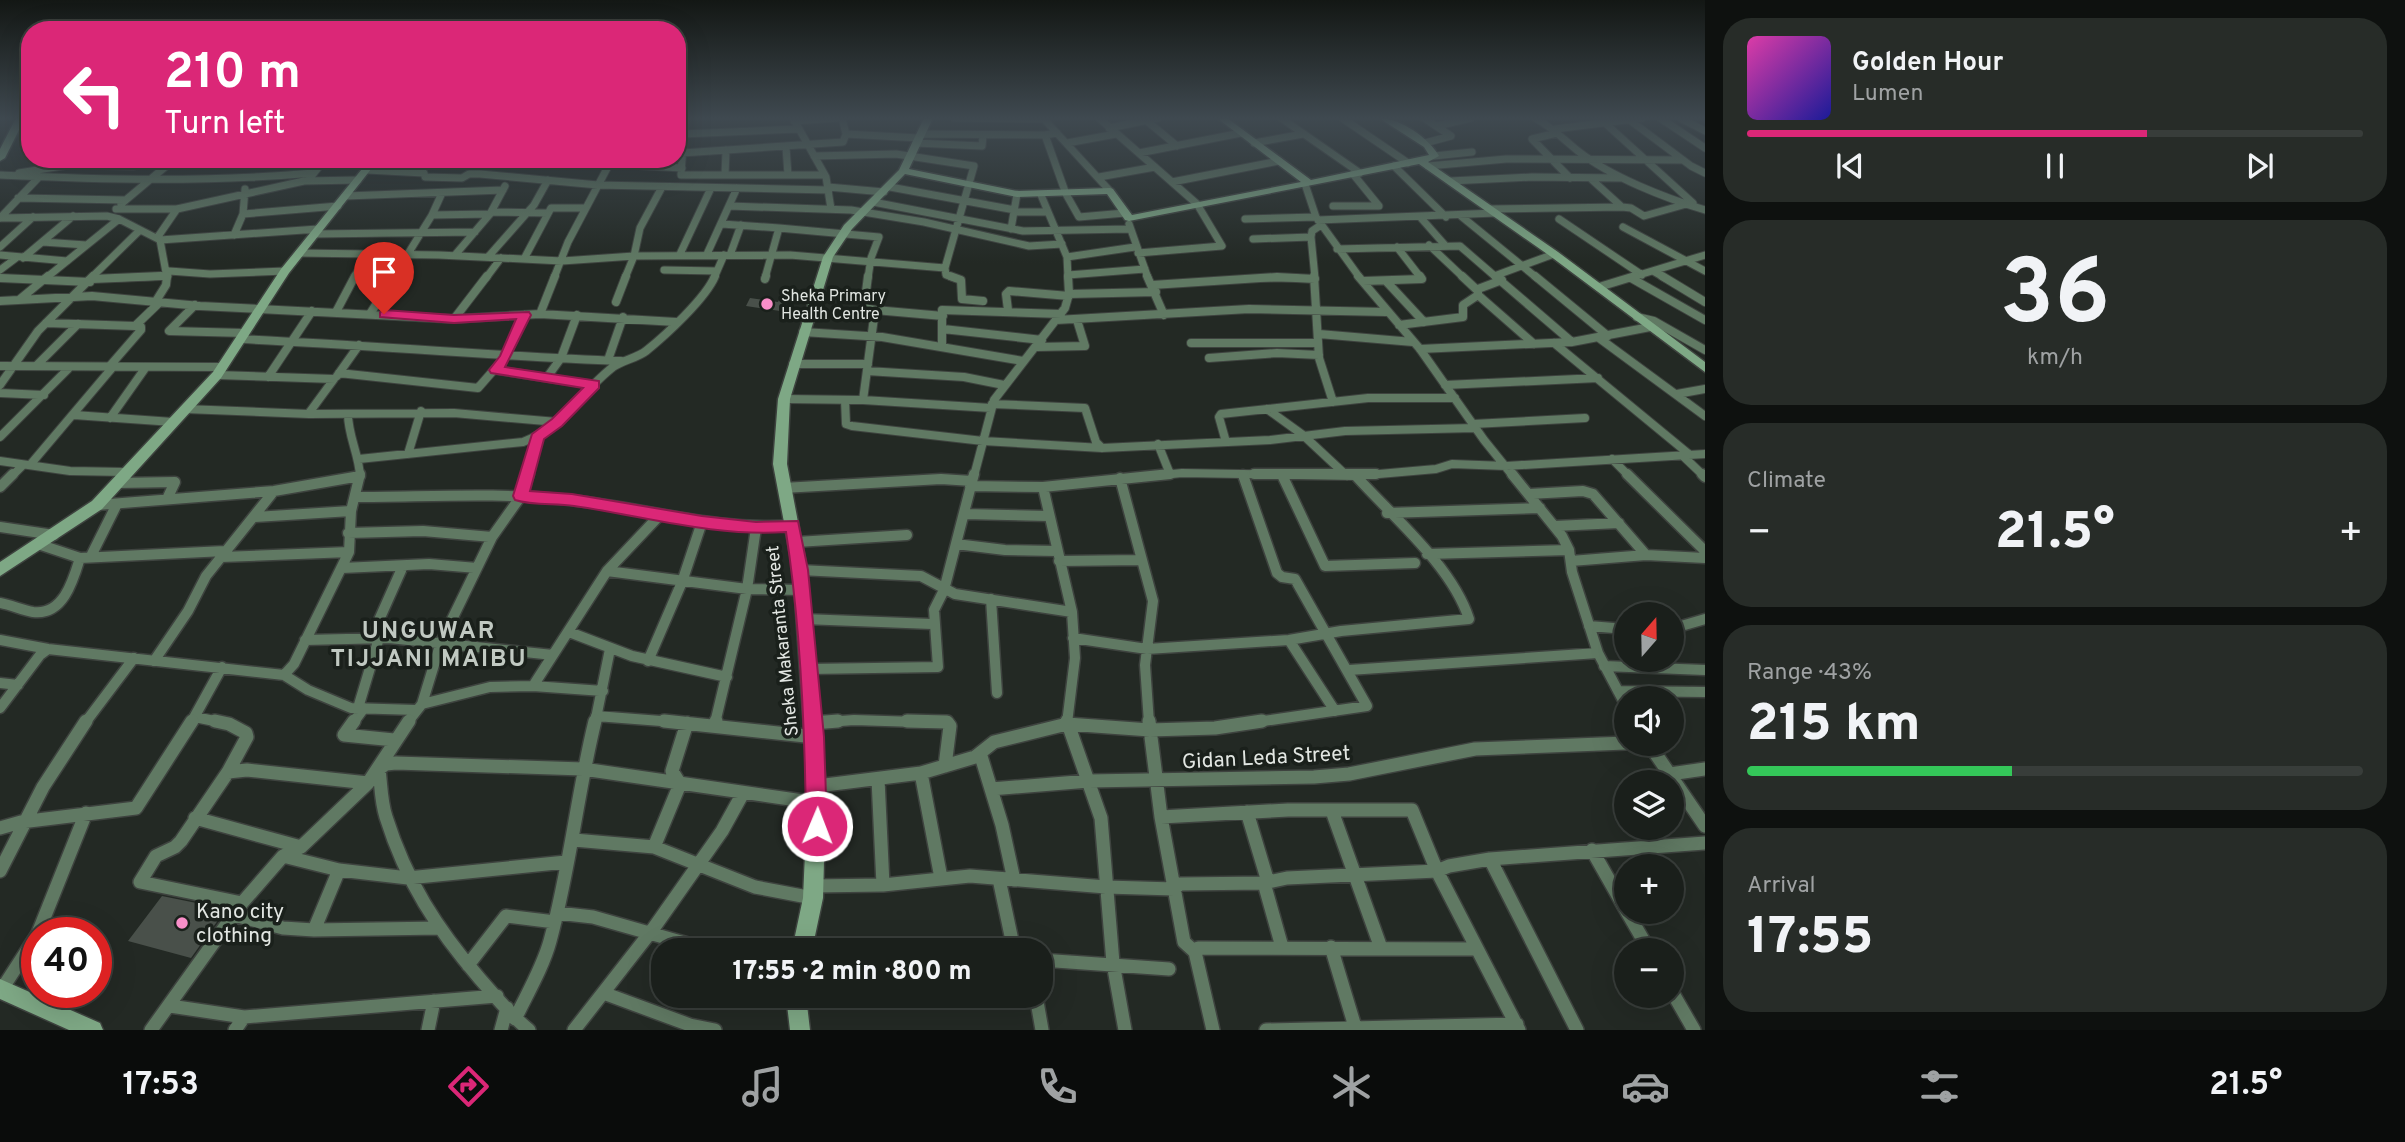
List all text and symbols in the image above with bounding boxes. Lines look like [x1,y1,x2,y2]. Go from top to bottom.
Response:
text: 210 m [164,44,301,106]
text: Golden Hour [1852,47,2003,80]
icon: left [49,49,140,140]
text: Lumen [1852,80,1923,109]
text: Turn left [164,105,285,145]
icon: previous [1831,147,1869,185]
icon: pause [2036,147,2074,185]
icon: next [2241,147,2279,185]
text: 36 [2000,241,2110,356]
pin [354,242,414,314]
icon: arrive [365,253,403,291]
place label: Sheka Primary Health Centre [781,287,886,325]
marker: Sheka Primary Health Centre [759,296,775,312]
text: km/h [2027,344,2083,373]
text: Climate [1747,467,1826,496]
text: 21.5° [1995,501,2115,567]
text: − [1747,510,1772,559]
text: + [2338,510,2363,559]
street label: Sheka Makaranta Street [762,544,805,738]
north arrow [1614,602,1684,672]
map controls [1614,602,1684,1008]
district label: UNGUWAR TIJJANI MAIBU [330,617,528,675]
text: Range · 43% [1747,659,1872,688]
button: sound [1614,686,1684,756]
text: 215 km [1747,693,1921,759]
street label: Gidan Leda Street [1181,741,1351,776]
button: layers [1614,770,1684,840]
position arrow [780,789,854,863]
button: + [1614,854,1684,924]
text: Arrival [1747,872,1816,901]
place label: Kano city clothing [196,899,284,950]
text: 17:55 [1747,906,1873,972]
marker: Kano city clothing [174,915,190,931]
speed limit sign: 40 [21,917,112,1008]
button: − [1614,938,1684,1008]
text: 17:55 · 2 min · 800 m [733,956,971,989]
icon: directions [444,1062,493,1111]
icon: music [738,1062,787,1111]
icon: phone [1033,1062,1082,1111]
icon: climate [1327,1062,1376,1111]
icon: car [1621,1062,1670,1111]
icon: filters [1915,1062,1964,1111]
text: 17:53 [123,1066,199,1106]
text: 21.5° [2209,1066,2282,1106]

